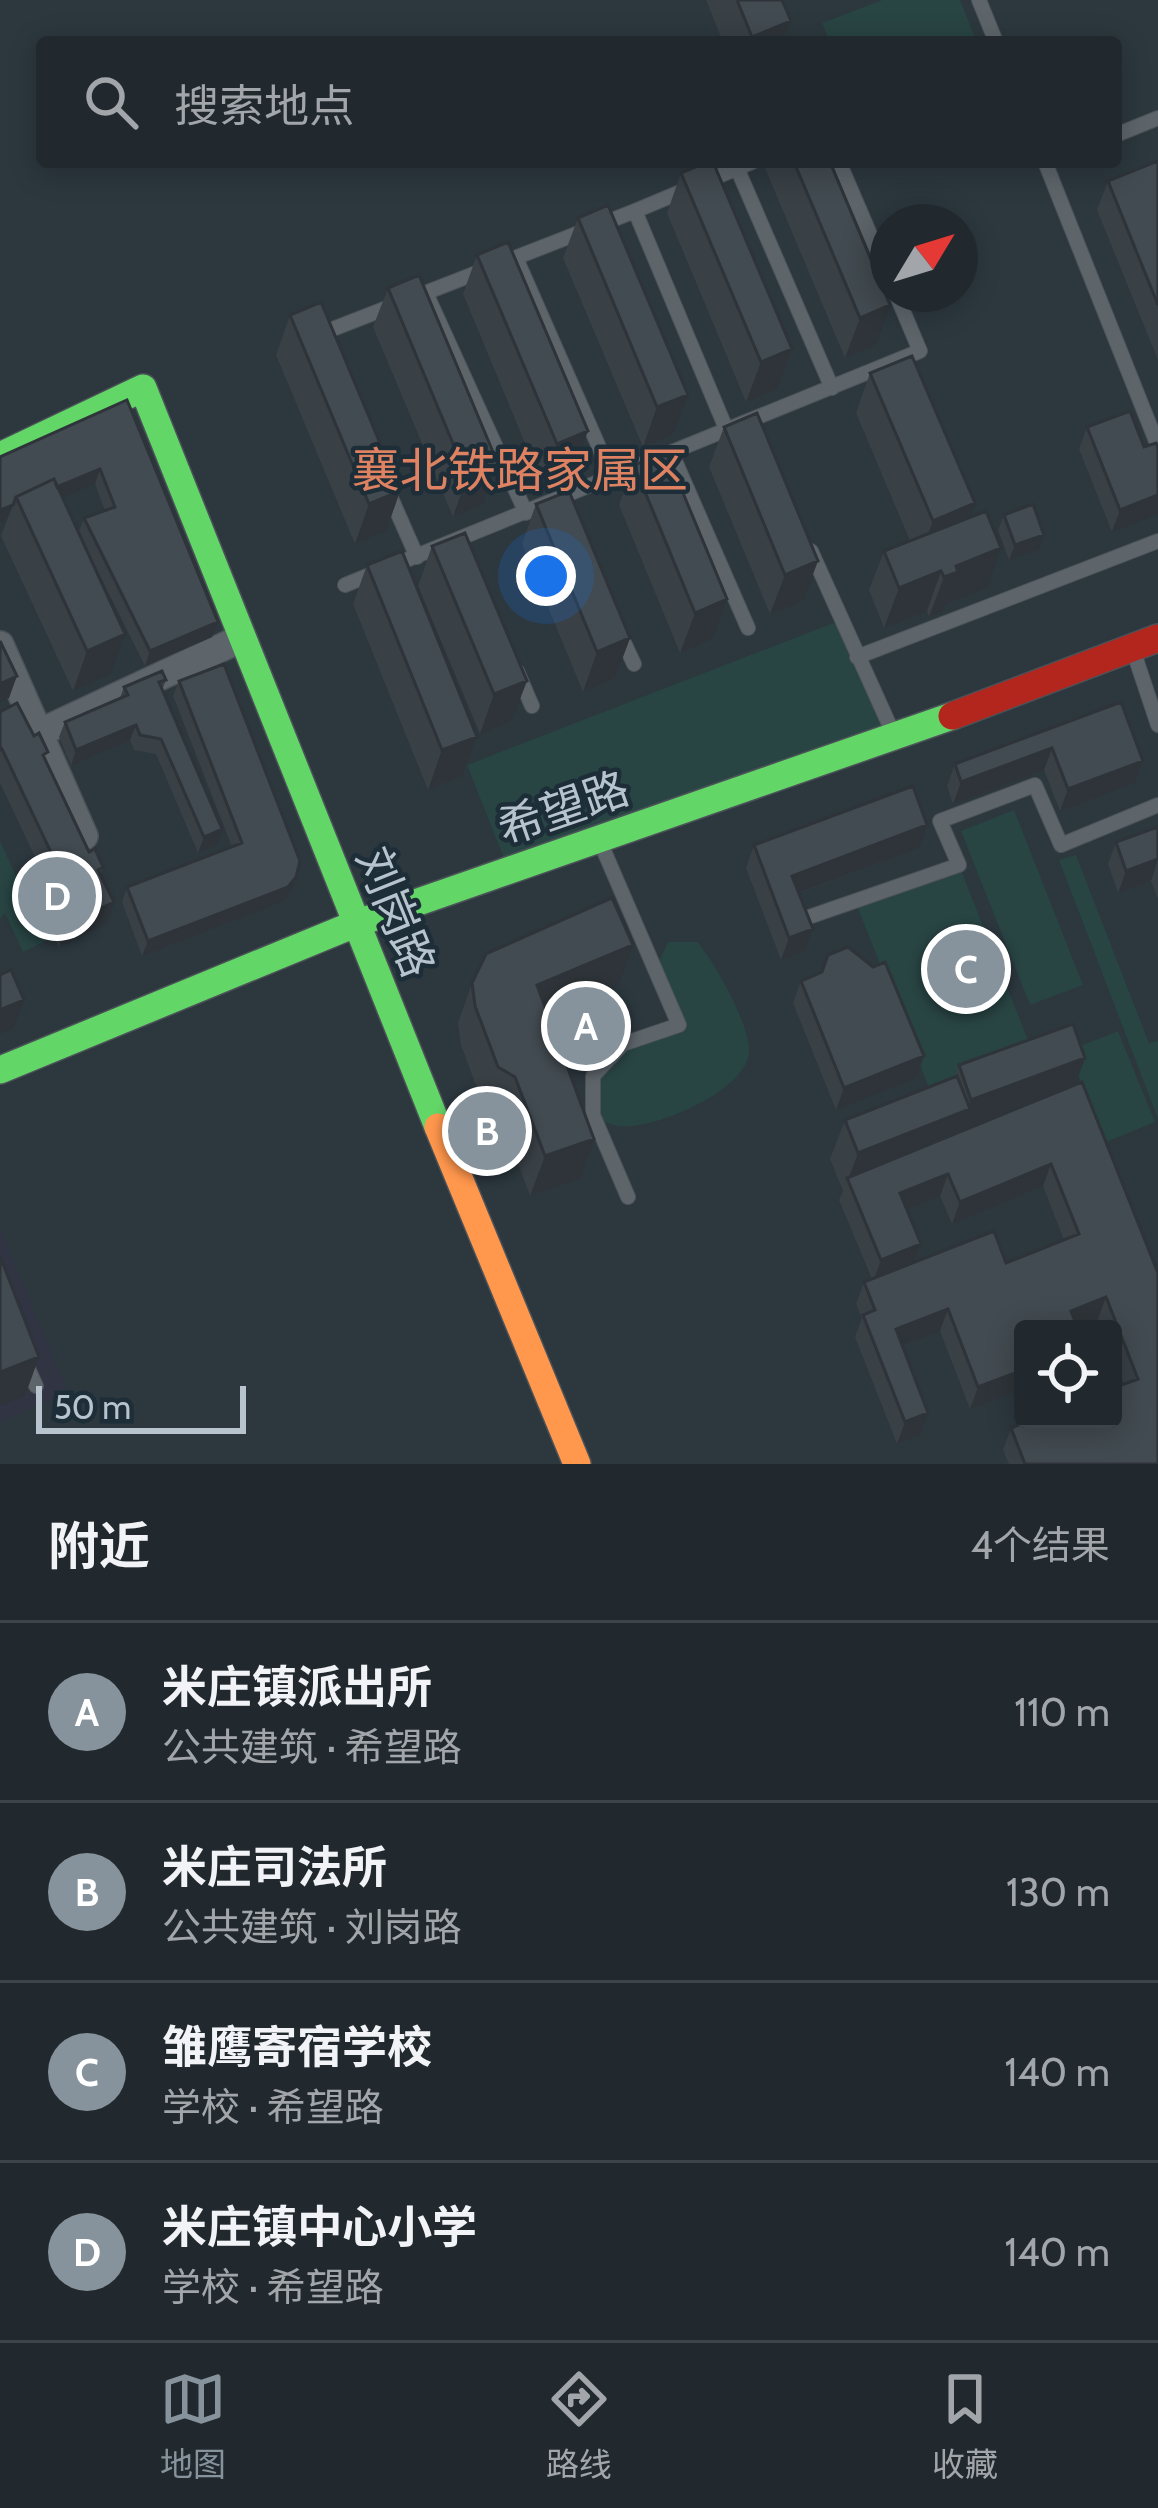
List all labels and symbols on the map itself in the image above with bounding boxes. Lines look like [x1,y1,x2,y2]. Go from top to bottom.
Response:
north arrow [870,204,978,312]
district label: 襄北铁路家属区 [352,441,688,499]
your location [516,546,576,606]
street label: 希望路 [490,760,636,856]
street label: 刘岗路 [346,839,446,985]
pin: D [18,851,96,941]
pin: C [927,924,1005,1014]
pin: A [547,981,625,1071]
pin: B [448,1086,526,1176]
scale bar [36,1380,246,1433]

